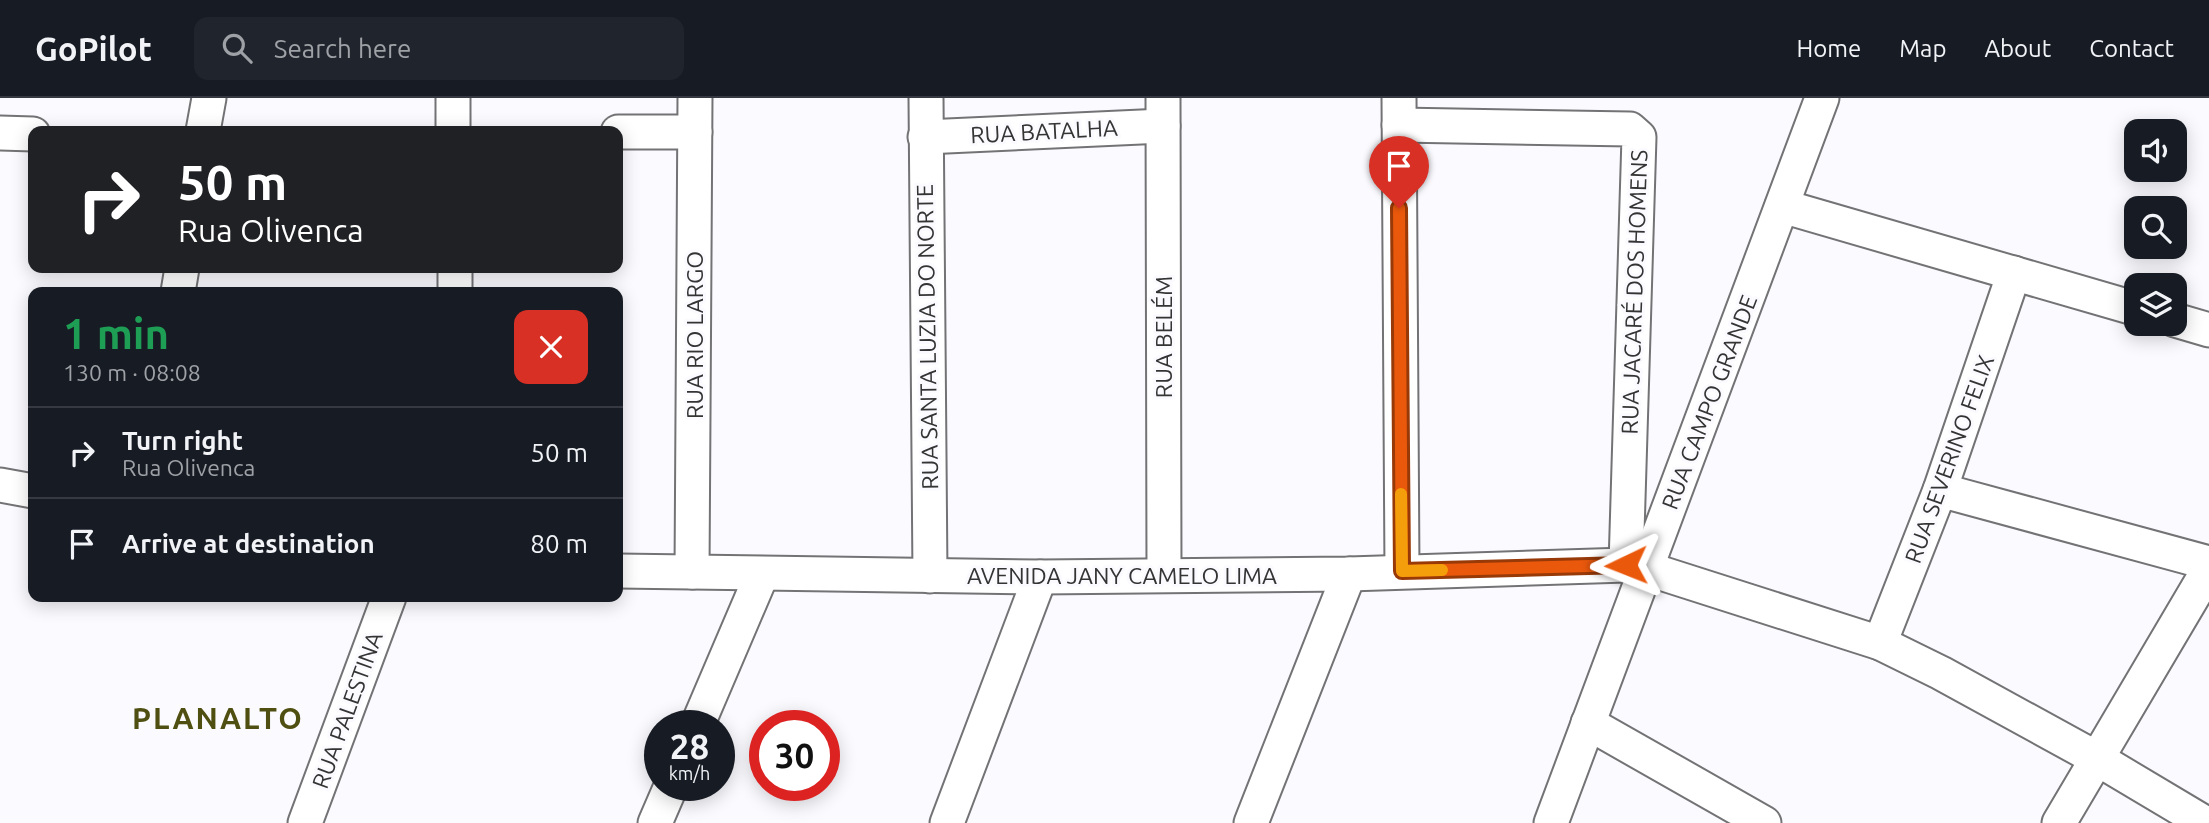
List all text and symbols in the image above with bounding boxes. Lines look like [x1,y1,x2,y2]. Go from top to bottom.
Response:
search box [194,17,684,80]
icon: search [218,29,256,67]
text: GoPilot [35,30,152,67]
text: Search here [274,34,411,63]
text: Home [1796,35,1861,62]
text: Map [1899,35,1946,62]
text: About [1984,35,2051,62]
text: Contact [2089,35,2174,62]
street label: RUA BATALHA [970,115,1118,147]
map controls [2124,119,2187,336]
button: sound [2124,119,2187,182]
pin [1369,136,1429,208]
icon: arrive [1380,147,1418,185]
street label: RUA JACARÉ DOS HOMENS [1616,149,1651,435]
icon: right [63,154,154,245]
text: 50 m [178,154,287,209]
street label: RUA SANTA LUZIA DO NORTE [912,184,942,490]
button: search [2124,196,2187,259]
text: Rua Olivenca [178,212,364,248]
street label: RUA RIO LARGO [682,251,707,419]
button: layers [2124,273,2187,336]
street label: RUA BELÉM [1150,276,1176,398]
street label: RUA CAMPO GRANDE [1657,291,1761,513]
text: 1 min [63,310,169,357]
button: close [514,310,588,384]
street label: RUA SEVERINO FELIX [1900,352,1998,566]
text: 130 m · 08:08 [63,360,201,385]
text: Turn right [122,426,243,455]
icon: right [63,434,101,472]
text: 50 m [530,438,588,467]
text: Rua Olivenca [122,455,255,480]
icon: arrive [63,525,101,563]
position arrow [1589,528,1663,602]
text: Arrive at destination [122,529,375,558]
text: 80 m [530,529,588,558]
street label: AVENIDA JANY CAMELO LIMA [967,563,1277,588]
street label: RUA PALESTINA [307,628,387,792]
district label: PLANALTO [132,701,304,735]
speed limit sign: 30 [749,710,840,801]
text: 28 [670,726,709,766]
text: km/h [669,763,710,783]

